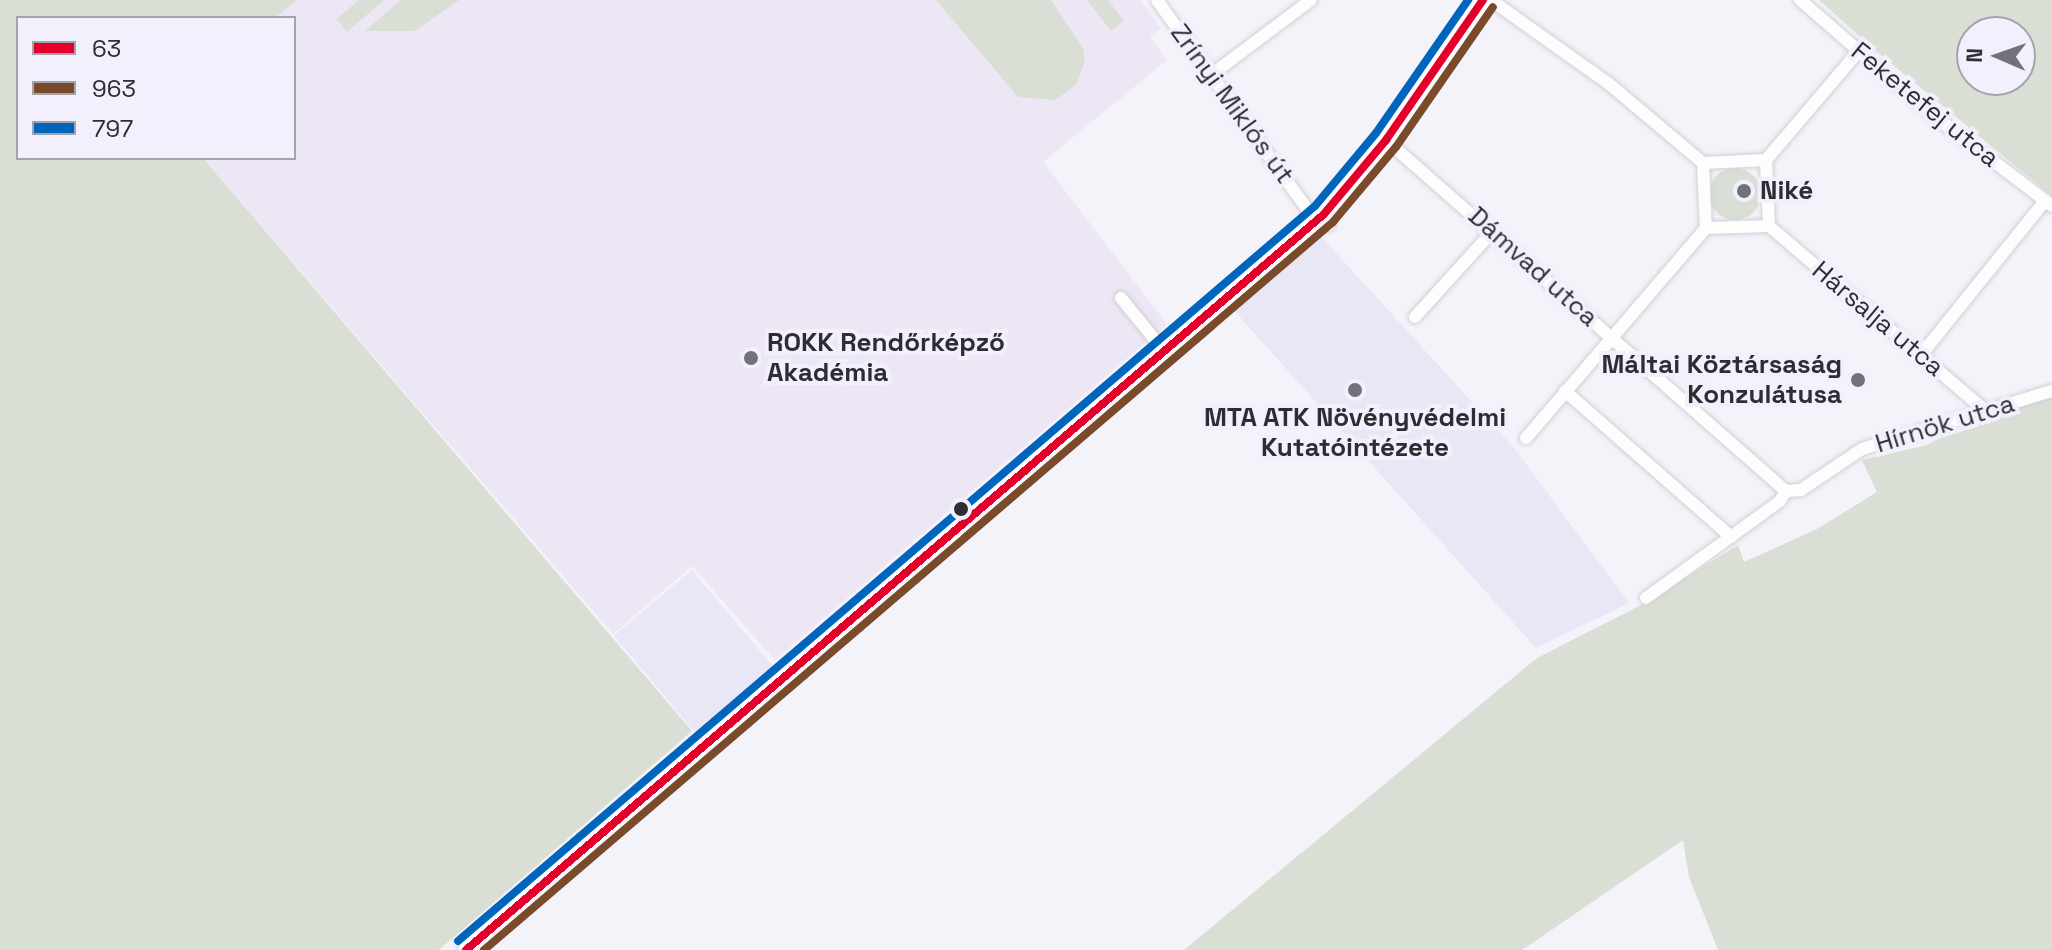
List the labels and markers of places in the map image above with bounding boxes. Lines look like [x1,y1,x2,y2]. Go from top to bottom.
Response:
place label: Niké [1760,175,1813,207]
marker: Niké [1735,182,1753,200]
place label: ROKK Rendőrképző Akadémia [767,327,1005,388]
marker: ROKK Rendőrképző Akadémia [742,349,760,367]
place label: Máltai Köztársaság Konzulátusa [1601,349,1842,410]
marker: Máltai Köztársaság Konzulátusa [1849,371,1867,389]
marker: MTA ATK Növényvédelmi Kutatóintézete [1346,381,1364,399]
place label: MTA ATK Növényvédelmi Kutatóintézete [1204,402,1506,464]
unlabelled marker [953,501,969,517]

